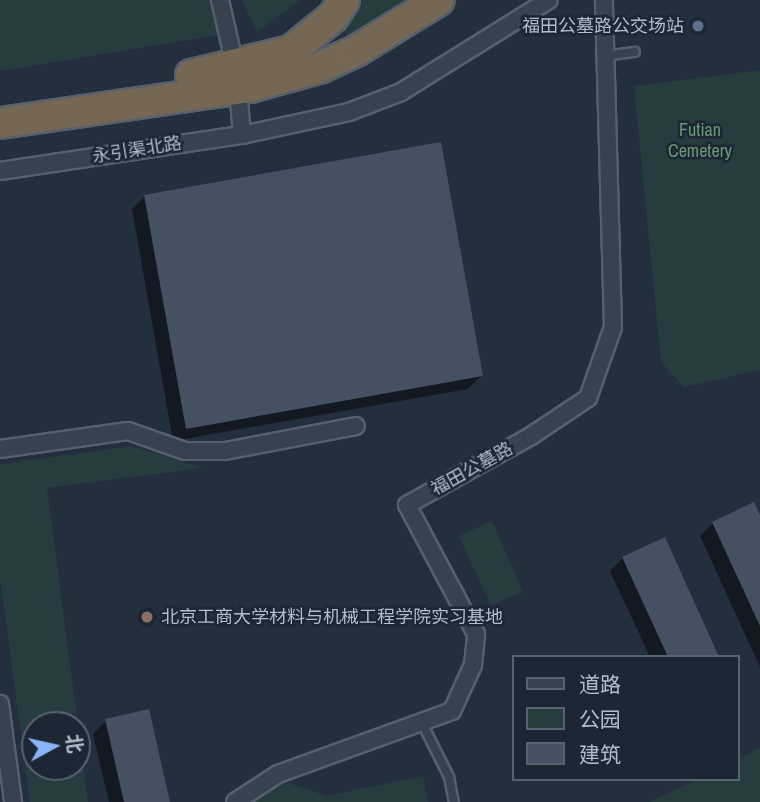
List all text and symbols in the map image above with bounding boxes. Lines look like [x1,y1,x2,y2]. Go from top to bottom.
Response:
place label: 福田公墓路公交场站 [522,15,684,37]
marker: 福田公墓路公交场站 [690,18,706,34]
park label: Futian Cemetery [668,120,732,162]
street label: 永引渠北路 [91,132,183,168]
street label: 福田公墓路 [427,438,517,500]
place label: 北京工商大学材料与机械工程学院实习基地 [161,606,503,628]
marker: 北京工商大学材料与机械工程学院实习基地 [139,609,155,625]
legend [512,655,739,781]
text: 道路 [579,670,621,699]
text: 公园 [579,705,621,734]
north arrow [21,711,91,781]
text: 北 [61,732,89,755]
text: 建筑 [579,740,621,769]

